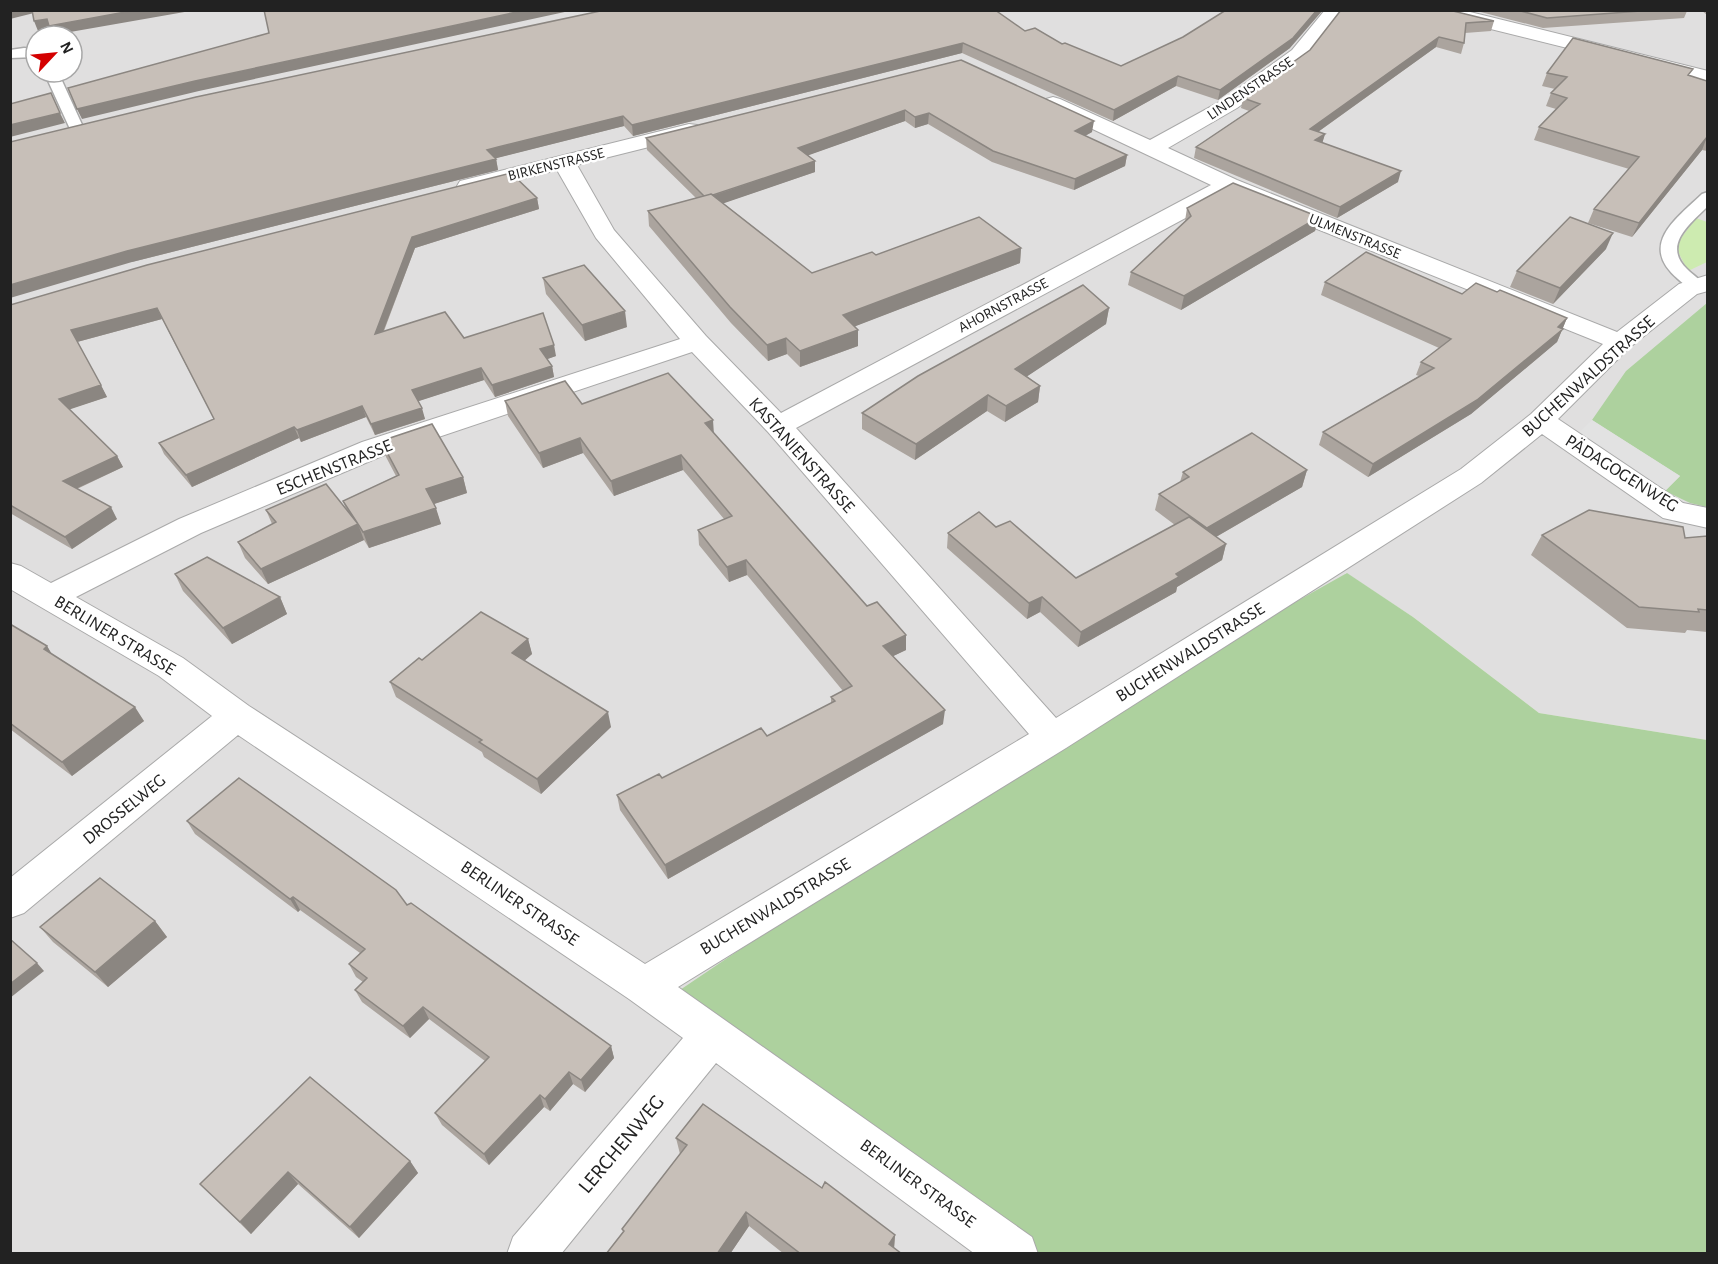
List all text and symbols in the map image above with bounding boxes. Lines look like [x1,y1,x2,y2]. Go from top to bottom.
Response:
north arrow [24,24,84,84]
text: N [57,39,76,56]
street label: LINDENSTRASSE [1205,54,1296,123]
street label: BIRKENSTRASSE [506,145,606,184]
street label: ULMENSTRASSE [1307,211,1403,262]
street label: AHORNSTRASSE [956,275,1051,335]
street label: BUCHENWALDSTRASSE [1519,312,1659,441]
street label: KASTANIENSTRASSE [745,395,858,517]
street label: PÄDAGOGENWEG [1562,430,1682,516]
street label: ESCHENSTRASSE [274,436,395,499]
street label: BERLINER STRASSE [51,593,178,679]
street label: BUCHENWALDSTRASSE [1113,600,1268,706]
street label: DROSSELWEG [80,771,169,848]
street label: BUCHENWALDSTRASSE [697,855,854,959]
street label: BERLINER STRASSE [457,858,582,950]
street label: LERCHENWEG [575,1091,668,1197]
street label: BERLINER STRASSE [856,1136,979,1232]

